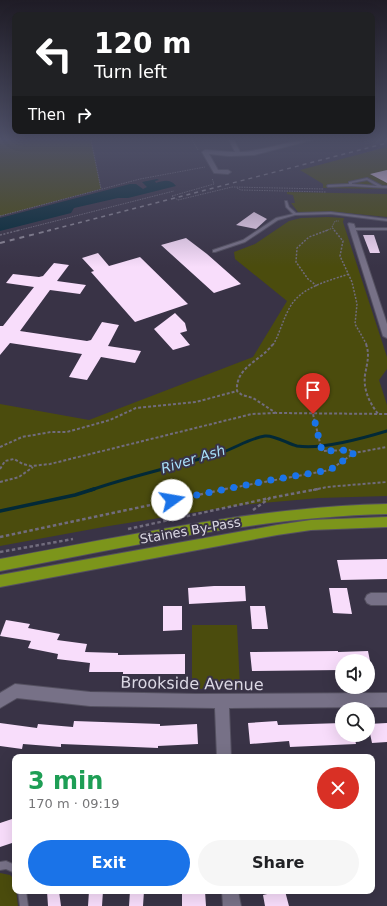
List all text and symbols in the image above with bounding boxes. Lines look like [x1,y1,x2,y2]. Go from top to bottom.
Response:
text: 120 m [94,27,191,60]
icon: left [28,28,80,80]
text: Turn left [94,61,167,82]
icon: right [73,104,95,126]
text: Then [28,106,65,124]
pin [296,373,330,414]
icon: arrive [302,379,324,401]
water label: River Ash [159,442,227,476]
position arrow [151,479,193,521]
street label: Staines By-Pass [139,514,242,547]
map controls [335,654,375,742]
button: sound [335,654,375,694]
street label: Brookside Avenue [120,673,264,694]
button: search [335,702,375,742]
text: 3 min [28,767,103,795]
button: close [317,767,359,809]
text: 170 m · 09:19 [28,796,119,811]
button: Exit [28,840,190,886]
button: Share [198,840,359,886]

